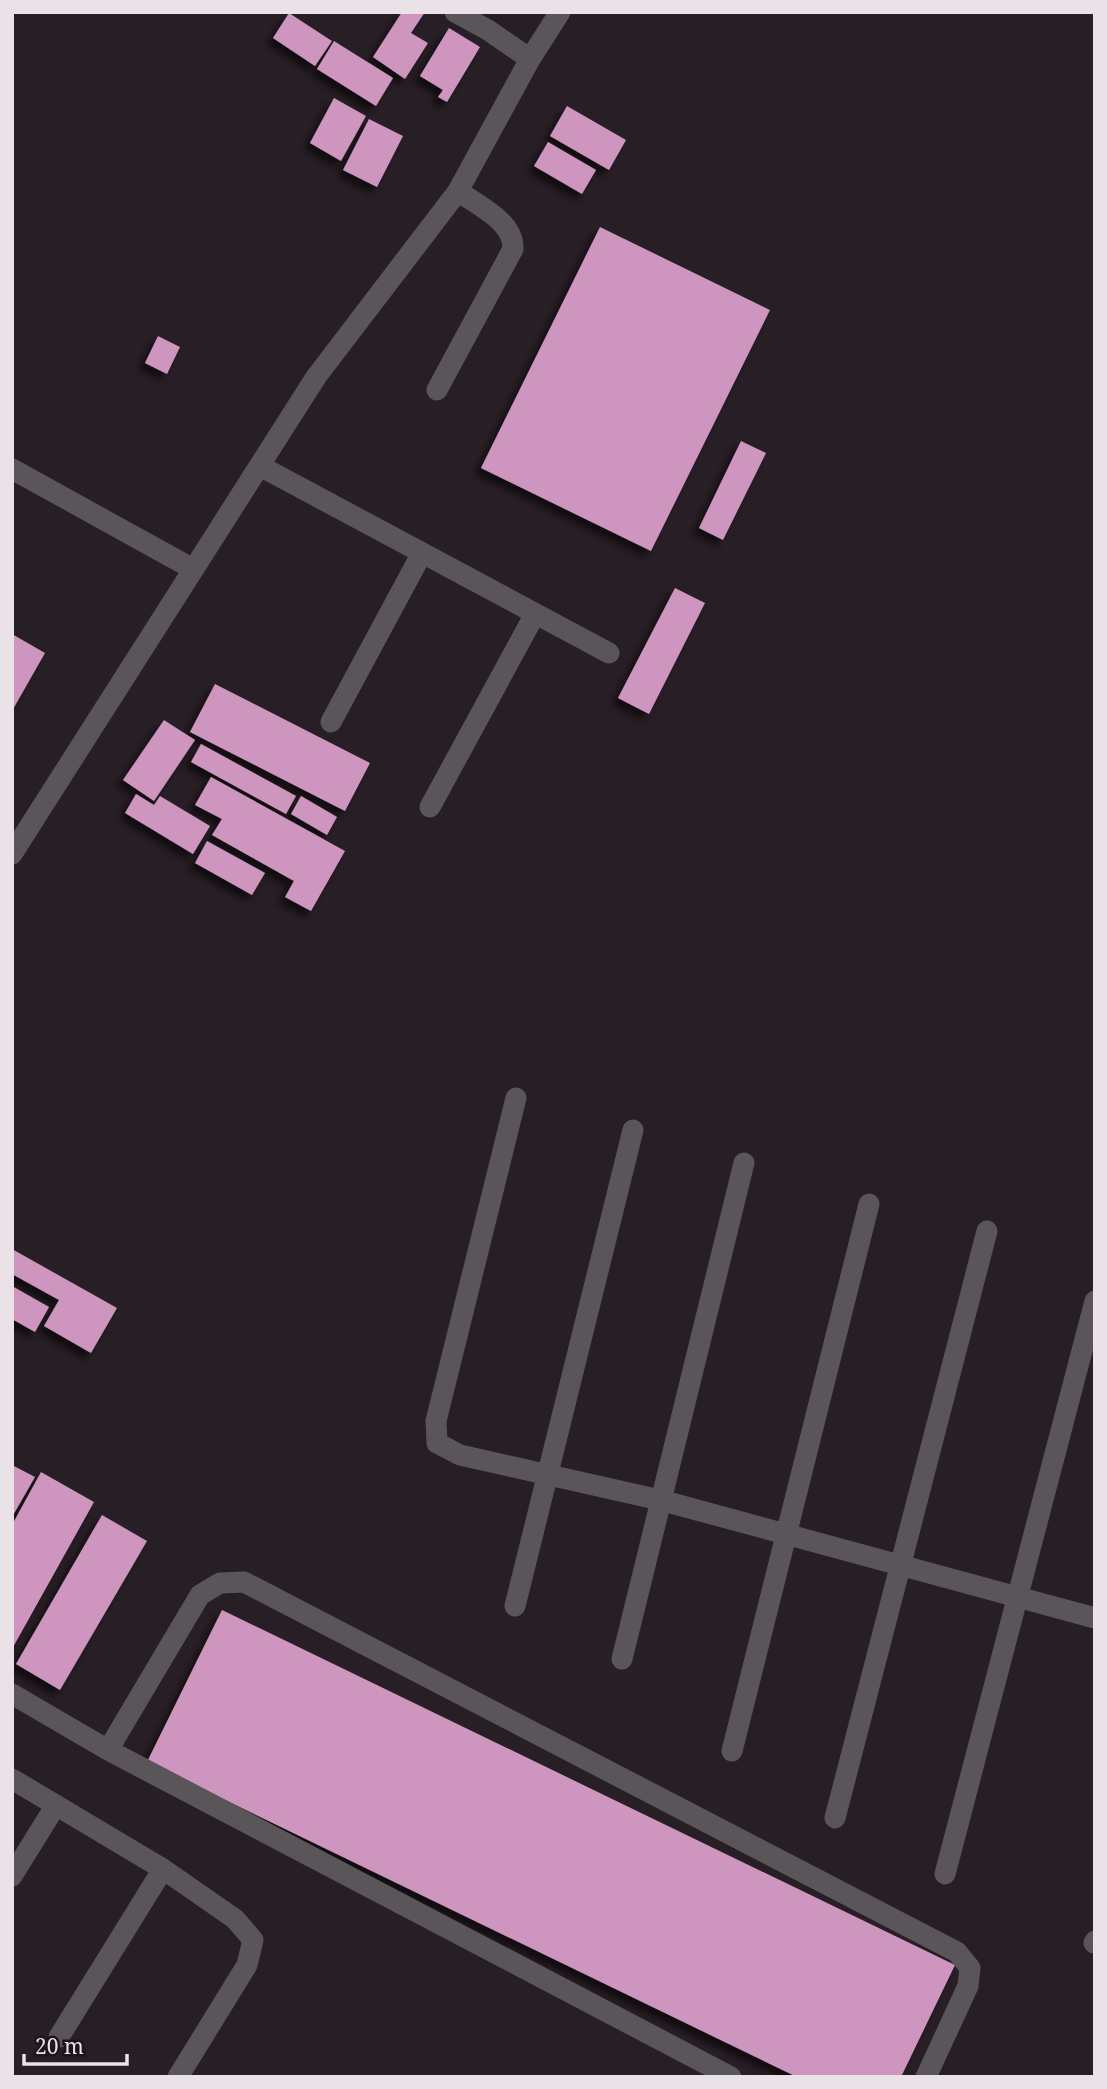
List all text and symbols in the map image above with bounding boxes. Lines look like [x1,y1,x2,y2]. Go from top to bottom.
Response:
scale bar [24,2022,128,2066]
text: 20 m [35,2032,84,2060]

